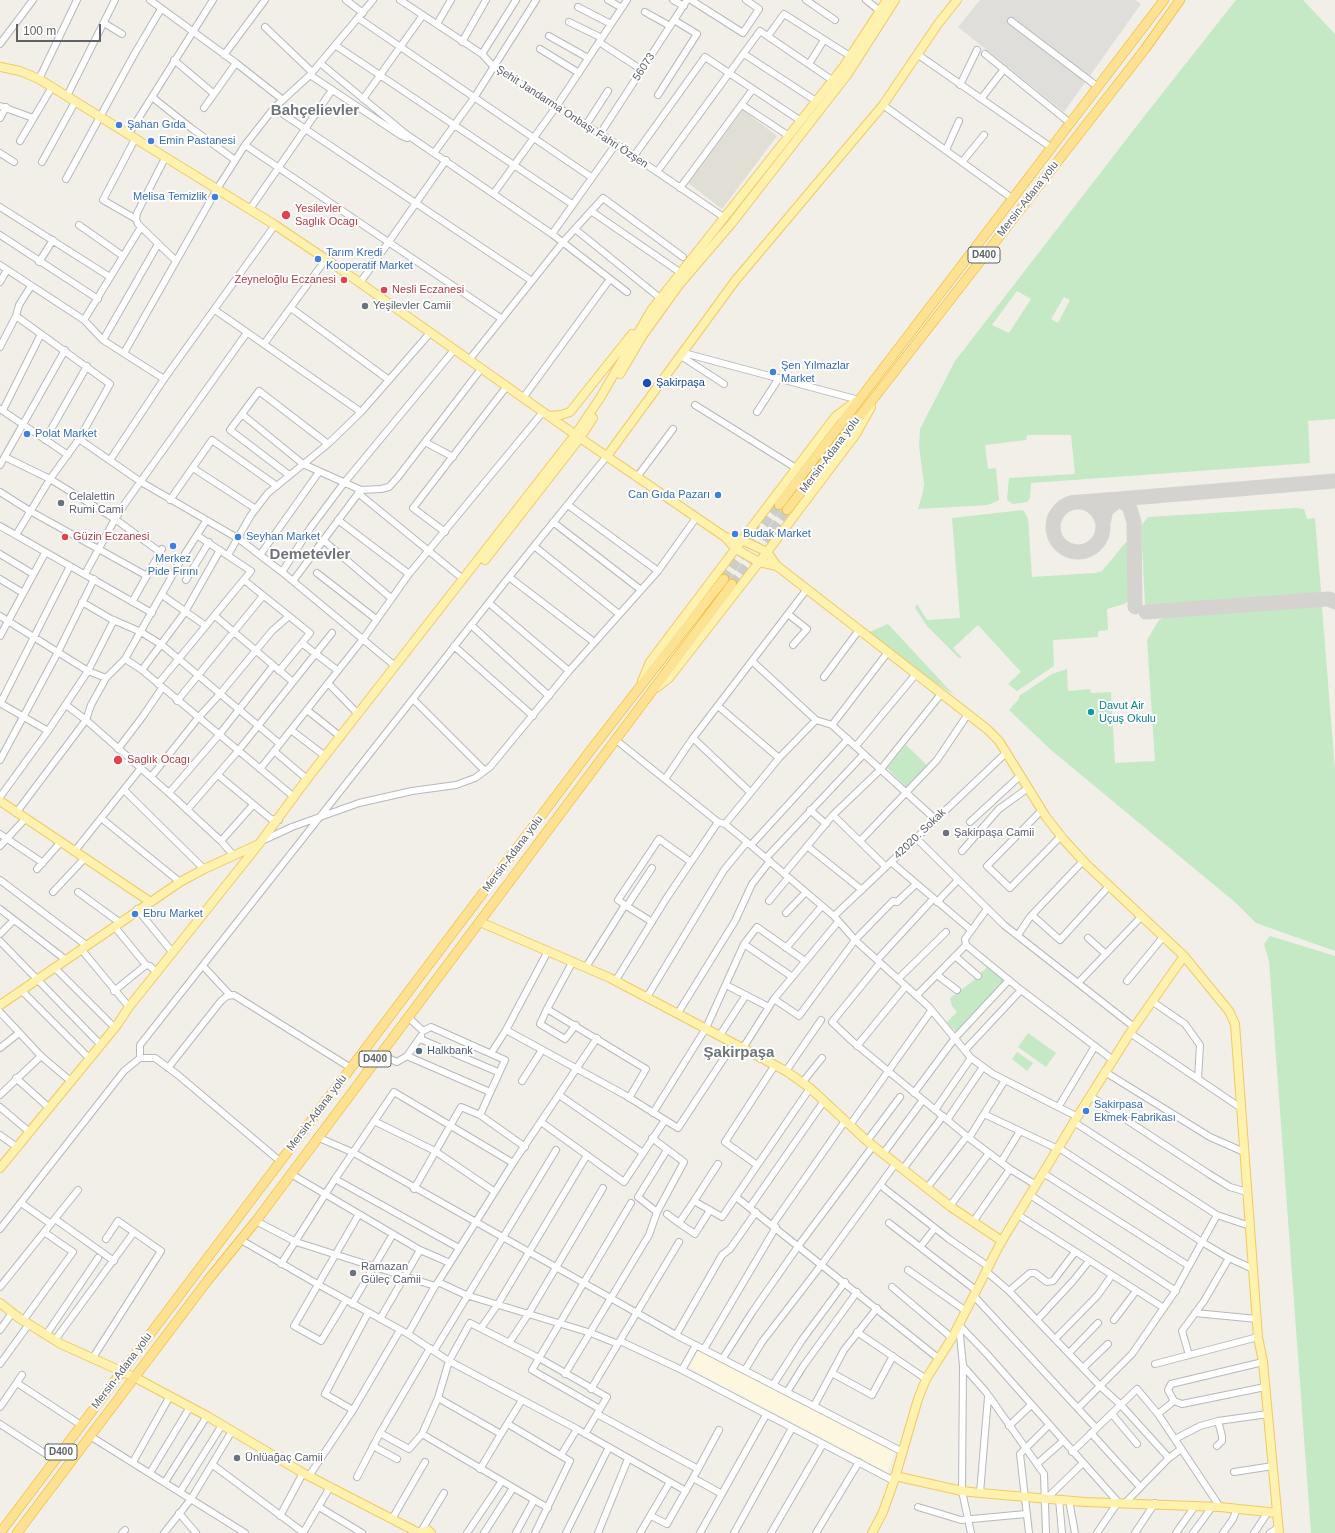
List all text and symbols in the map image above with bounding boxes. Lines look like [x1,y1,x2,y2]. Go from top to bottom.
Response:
scale bar [18,16,103,42]
text: 100 m [23,24,56,38]
street label: 56073 [630,51,658,83]
street label: Şehit Jandarma Onbaşı Fahri Özşen [494,63,650,171]
district label: Bahçelievler [271,102,359,120]
place label: Şahan Gıda [127,118,186,132]
marker: Şahan Gıda [114,120,124,130]
place label: Emin Pastanesi [159,134,235,148]
marker: Emin Pastanesi [146,136,156,146]
street label: Mersin-Adana yolu [995,159,1061,239]
place label: Melisa Temizlik [133,190,207,204]
marker: Melisa Temizlik [210,192,220,202]
place label: Yesilevler Saglık Ocagı [295,202,358,228]
marker: Yesilevler Saglık Ocagı [280,209,292,221]
place label: Tarım Kredi Kooperatif Market [326,246,413,272]
road number: D400 [968,247,1000,263]
marker: Tarım Kredi Kooperatif Market [313,254,323,264]
place label: Zeyneloğlu Eczanesi [234,273,336,287]
marker: Zeyneloğlu Eczanesi [339,275,349,285]
place label: Nesli Eczanesi [392,283,464,297]
marker: Nesli Eczanesi [379,285,389,295]
place label: Yeşilevler Camii [373,299,451,313]
marker: Yeşilevler Camii [360,301,370,311]
place label: Şen Yılmazlar Market [781,359,849,385]
marker: Şen Yılmazlar Market [768,367,778,377]
place label: Şakirpaşa [656,376,705,390]
marker: Şakirpaşa [641,377,653,389]
street label: Mersin-Adana yolu [797,414,863,496]
place label: Polat Market [35,427,97,441]
marker: Polat Market [22,429,32,439]
place label: Can Gıda Pazarı [628,488,710,502]
place label: Celalettin Rumi Cami [69,490,123,516]
marker: Can Gıda Pazarı [713,490,723,500]
marker: Celalettin Rumi Cami [56,498,66,508]
place label: Budak Market [743,527,811,541]
marker: Budak Market [730,529,740,539]
place label: Güzin Eczanesi [73,530,149,544]
place label: Seyhan Market [246,530,320,544]
marker: Güzin Eczanesi [60,532,70,542]
marker: Seyhan Market [233,532,243,542]
marker: Merkez Pide Fırını [168,541,178,551]
district label: Demetevler [270,546,350,564]
place label: Merkez Pide Fırını [148,552,198,578]
place label: Davut Air Uçuş Okulu [1099,699,1156,725]
marker: Davut Air Uçuş Okulu [1086,707,1096,717]
place label: Saglık Ocagı [127,753,190,767]
marker: Saglık Ocagı [112,754,124,766]
street label: 42020. Sokak [891,806,949,862]
street label: Mersin-Adana yolu [480,813,546,895]
place label: Şakirpaşa Camii [954,826,1034,840]
marker: Şakirpaşa Camii [941,828,951,838]
place label: Ebru Market [143,907,203,921]
marker: Ebru Market [130,909,140,919]
place label: Halkbank [427,1044,473,1058]
district label: Şakirpaşa [704,1044,774,1062]
marker: Halkbank [414,1046,424,1056]
road number: D400 [359,1051,391,1067]
street label: Mersin-Adana yolu [284,1072,350,1154]
place label: Sakirpasa Ekmek Fabrikası [1094,1098,1176,1124]
marker: Sakirpasa Ekmek Fabrikası [1081,1106,1091,1116]
place label: Ramazan Güleç Camii [361,1260,421,1286]
marker: Ramazan Güleç Camii [348,1268,358,1278]
street label: Mersin-Adana yolu [89,1330,155,1412]
road number: D400 [45,1444,77,1460]
place label: Ünlüağaç Camii [245,1451,323,1465]
marker: Ünlüağaç Camii [232,1453,242,1463]

